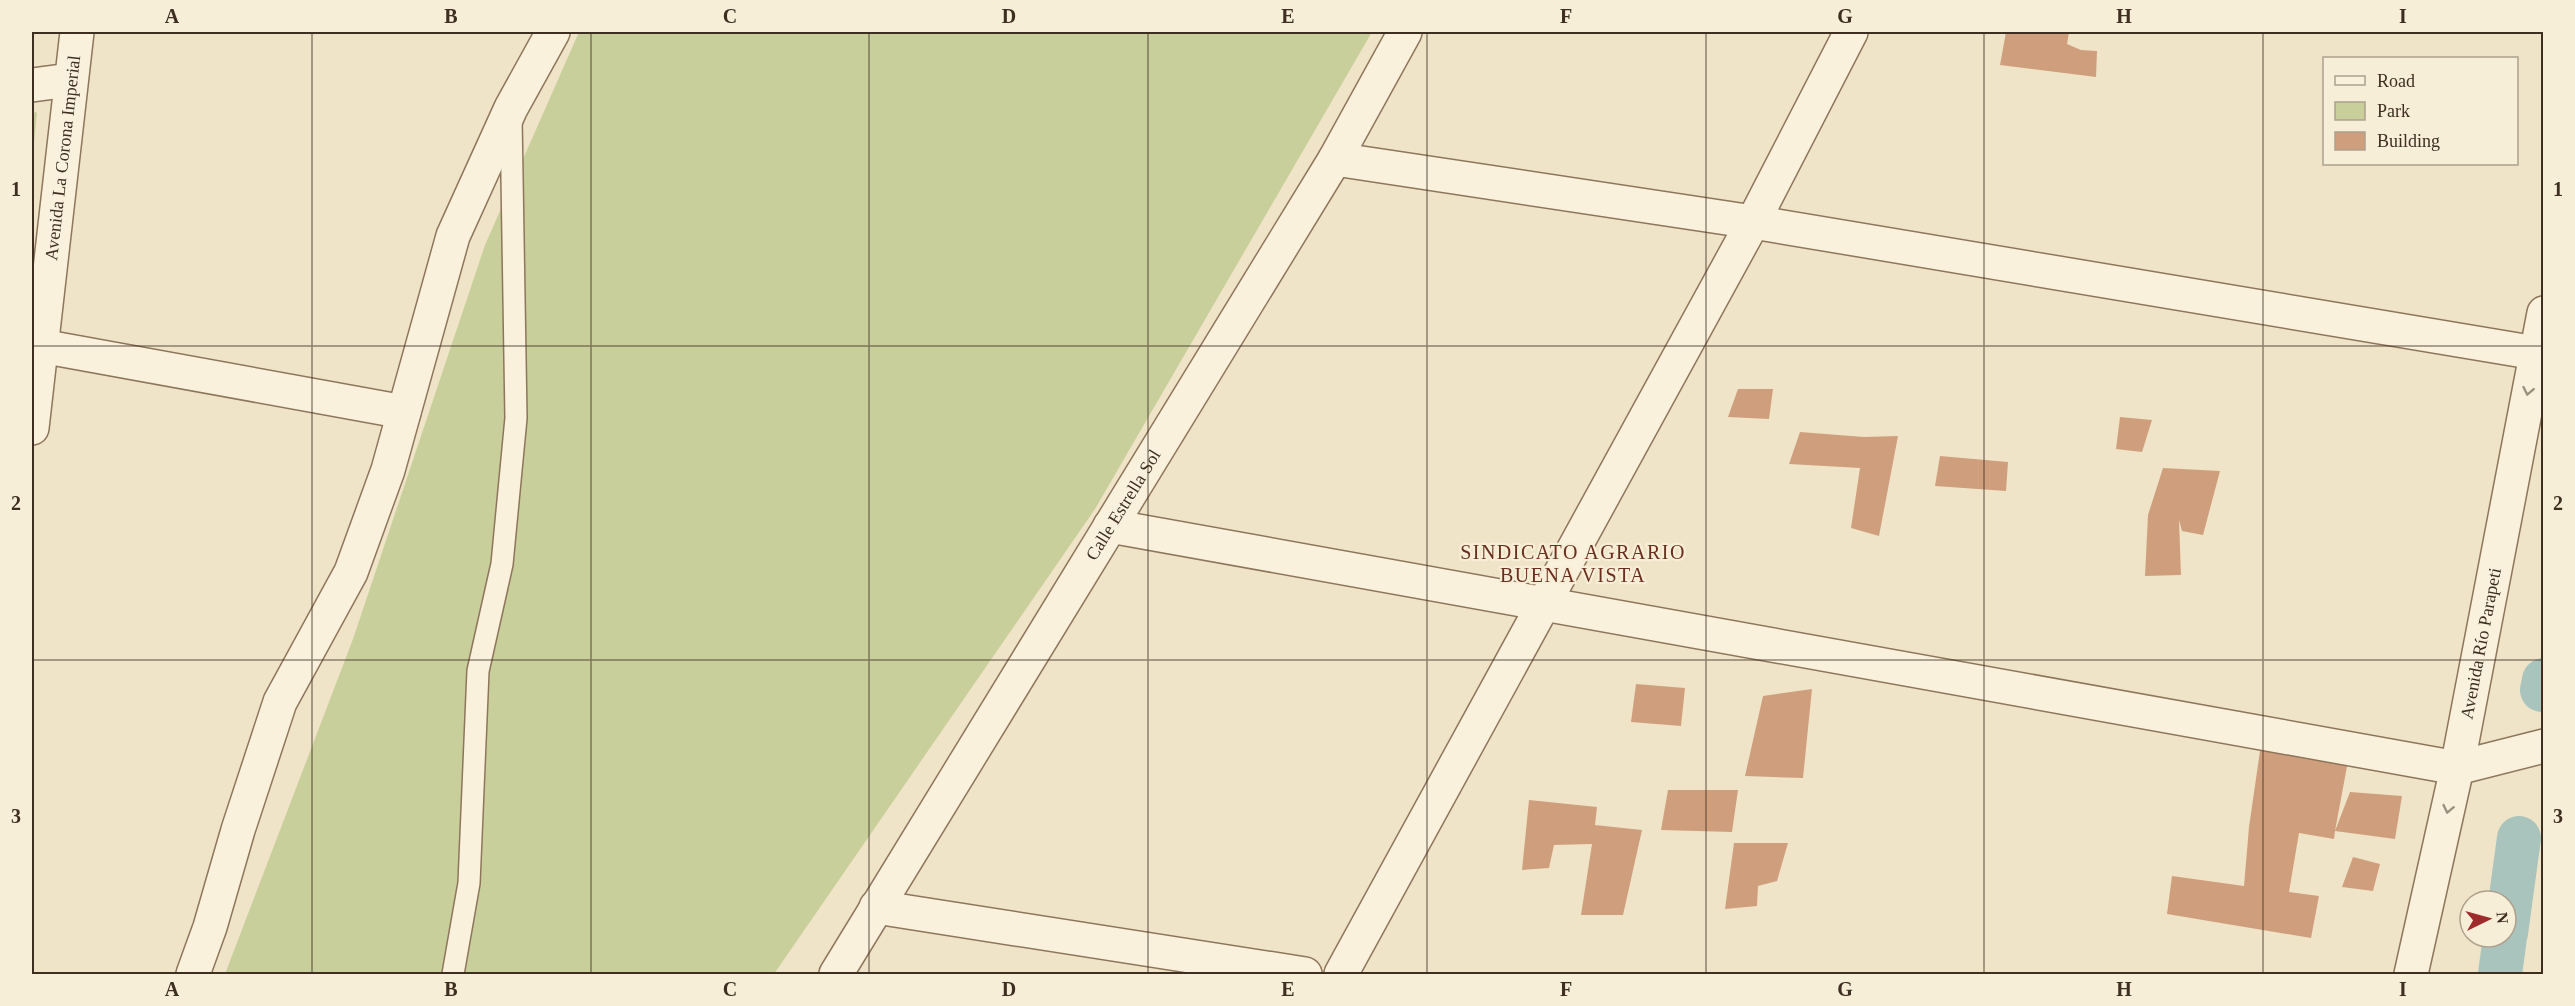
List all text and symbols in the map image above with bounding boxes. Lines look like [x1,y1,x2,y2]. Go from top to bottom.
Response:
text: A [165,5,180,27]
text: B [444,5,458,27]
text: C [723,5,737,27]
text: D [1002,5,1016,27]
text: E [1281,5,1295,27]
text: F [1560,5,1572,27]
text: G [1837,5,1853,27]
text: H [2116,5,2132,27]
text: I [2399,5,2407,27]
street label: Avenida La Corona Imperial [41,54,84,261]
legend [2323,57,2518,165]
text: Road [2377,71,2415,91]
text: Park [2377,101,2410,121]
text: Building [2377,131,2440,151]
text: 1 [11,178,21,200]
text: 1 [2553,178,2563,200]
one-way arrow [2522,385,2535,395]
street label: Calle Estrella Sol [1082,446,1165,564]
text: 2 [11,492,21,514]
text: 2 [2553,492,2563,514]
district label: SINDICATO AGRARIO BUENA VISTA [1460,541,1686,586]
street label: Avenida Río Parapeti [2457,566,2505,721]
one-way arrow [2442,804,2455,814]
text: 3 [11,805,21,827]
text: 3 [2553,805,2563,827]
north arrow [2458,889,2518,949]
text: N [2493,911,2511,925]
text: A [165,978,180,1000]
text: B [444,978,458,1000]
text: C [723,978,737,1000]
text: D [1002,978,1016,1000]
text: E [1281,978,1295,1000]
text: F [1560,978,1572,1000]
text: G [1837,978,1853,1000]
text: H [2116,978,2132,1000]
text: I [2399,978,2407,1000]

